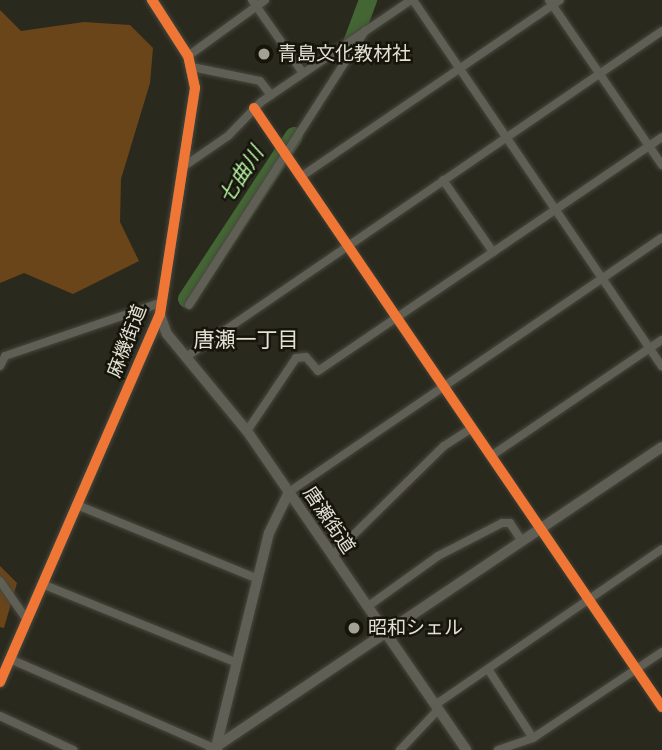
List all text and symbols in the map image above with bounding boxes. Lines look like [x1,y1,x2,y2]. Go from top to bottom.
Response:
place label: 青島文化教材社 [278,43,411,65]
marker: 青島文化教材社 [256,46,272,62]
water label: 七曲川 [213,142,269,208]
street label: 麻機街道 [103,301,151,381]
district label: 唐瀬一丁目 [194,327,298,353]
street label: 唐瀬街道 [298,482,360,558]
place label: 昭和シェル [368,617,463,639]
marker: 昭和シェル [346,620,362,636]

